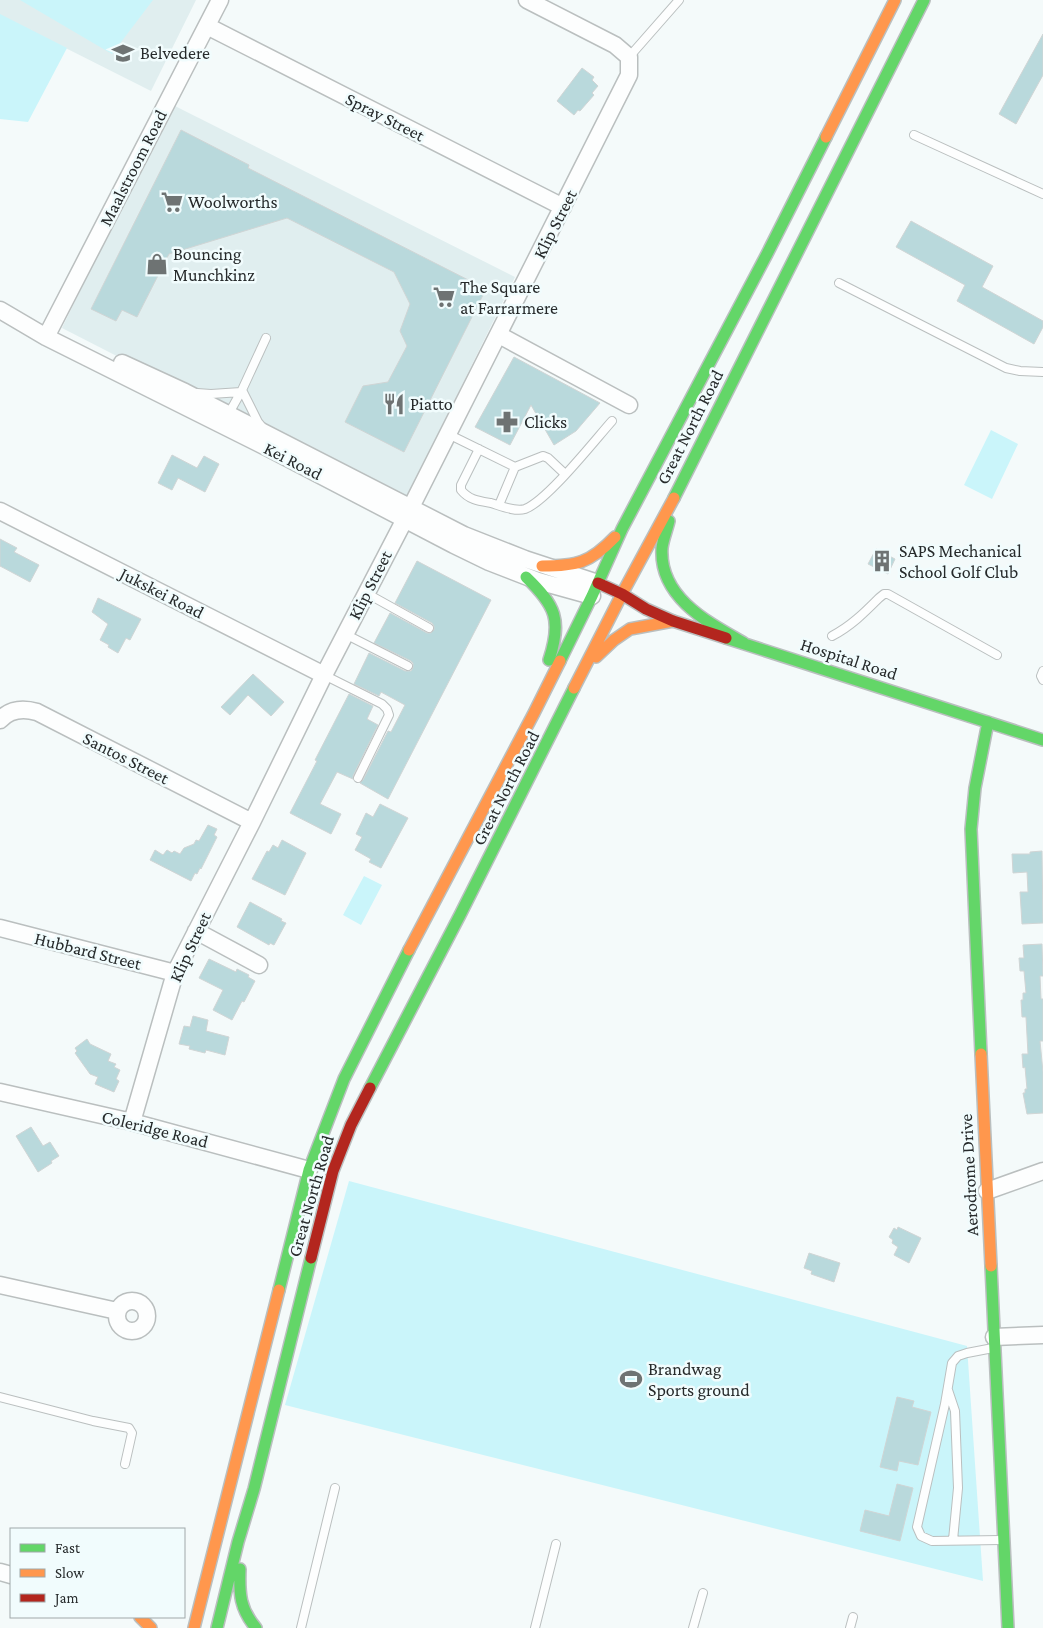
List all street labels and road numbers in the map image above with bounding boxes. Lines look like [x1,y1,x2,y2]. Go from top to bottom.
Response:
street label: Spray Street [342,89,429,146]
street label: Maalstroom Road [95,106,171,229]
street label: Klip Street [529,185,581,262]
street label: Great North Road [653,366,728,487]
street label: Kei Road [261,438,326,484]
street label: Klip Street [344,546,396,623]
street label: Jukskei Road [115,562,208,623]
street label: Hospital Road [798,634,900,684]
street label: Great North Road [469,727,544,848]
street label: Santos Street [80,728,173,789]
street label: Klip Street [165,908,215,985]
street label: Hubbard Street [33,928,144,974]
street label: Coleridge Road [100,1106,211,1152]
street label: Aerodrome Drive [956,1113,982,1237]
street label: Great North Road [284,1132,338,1259]

